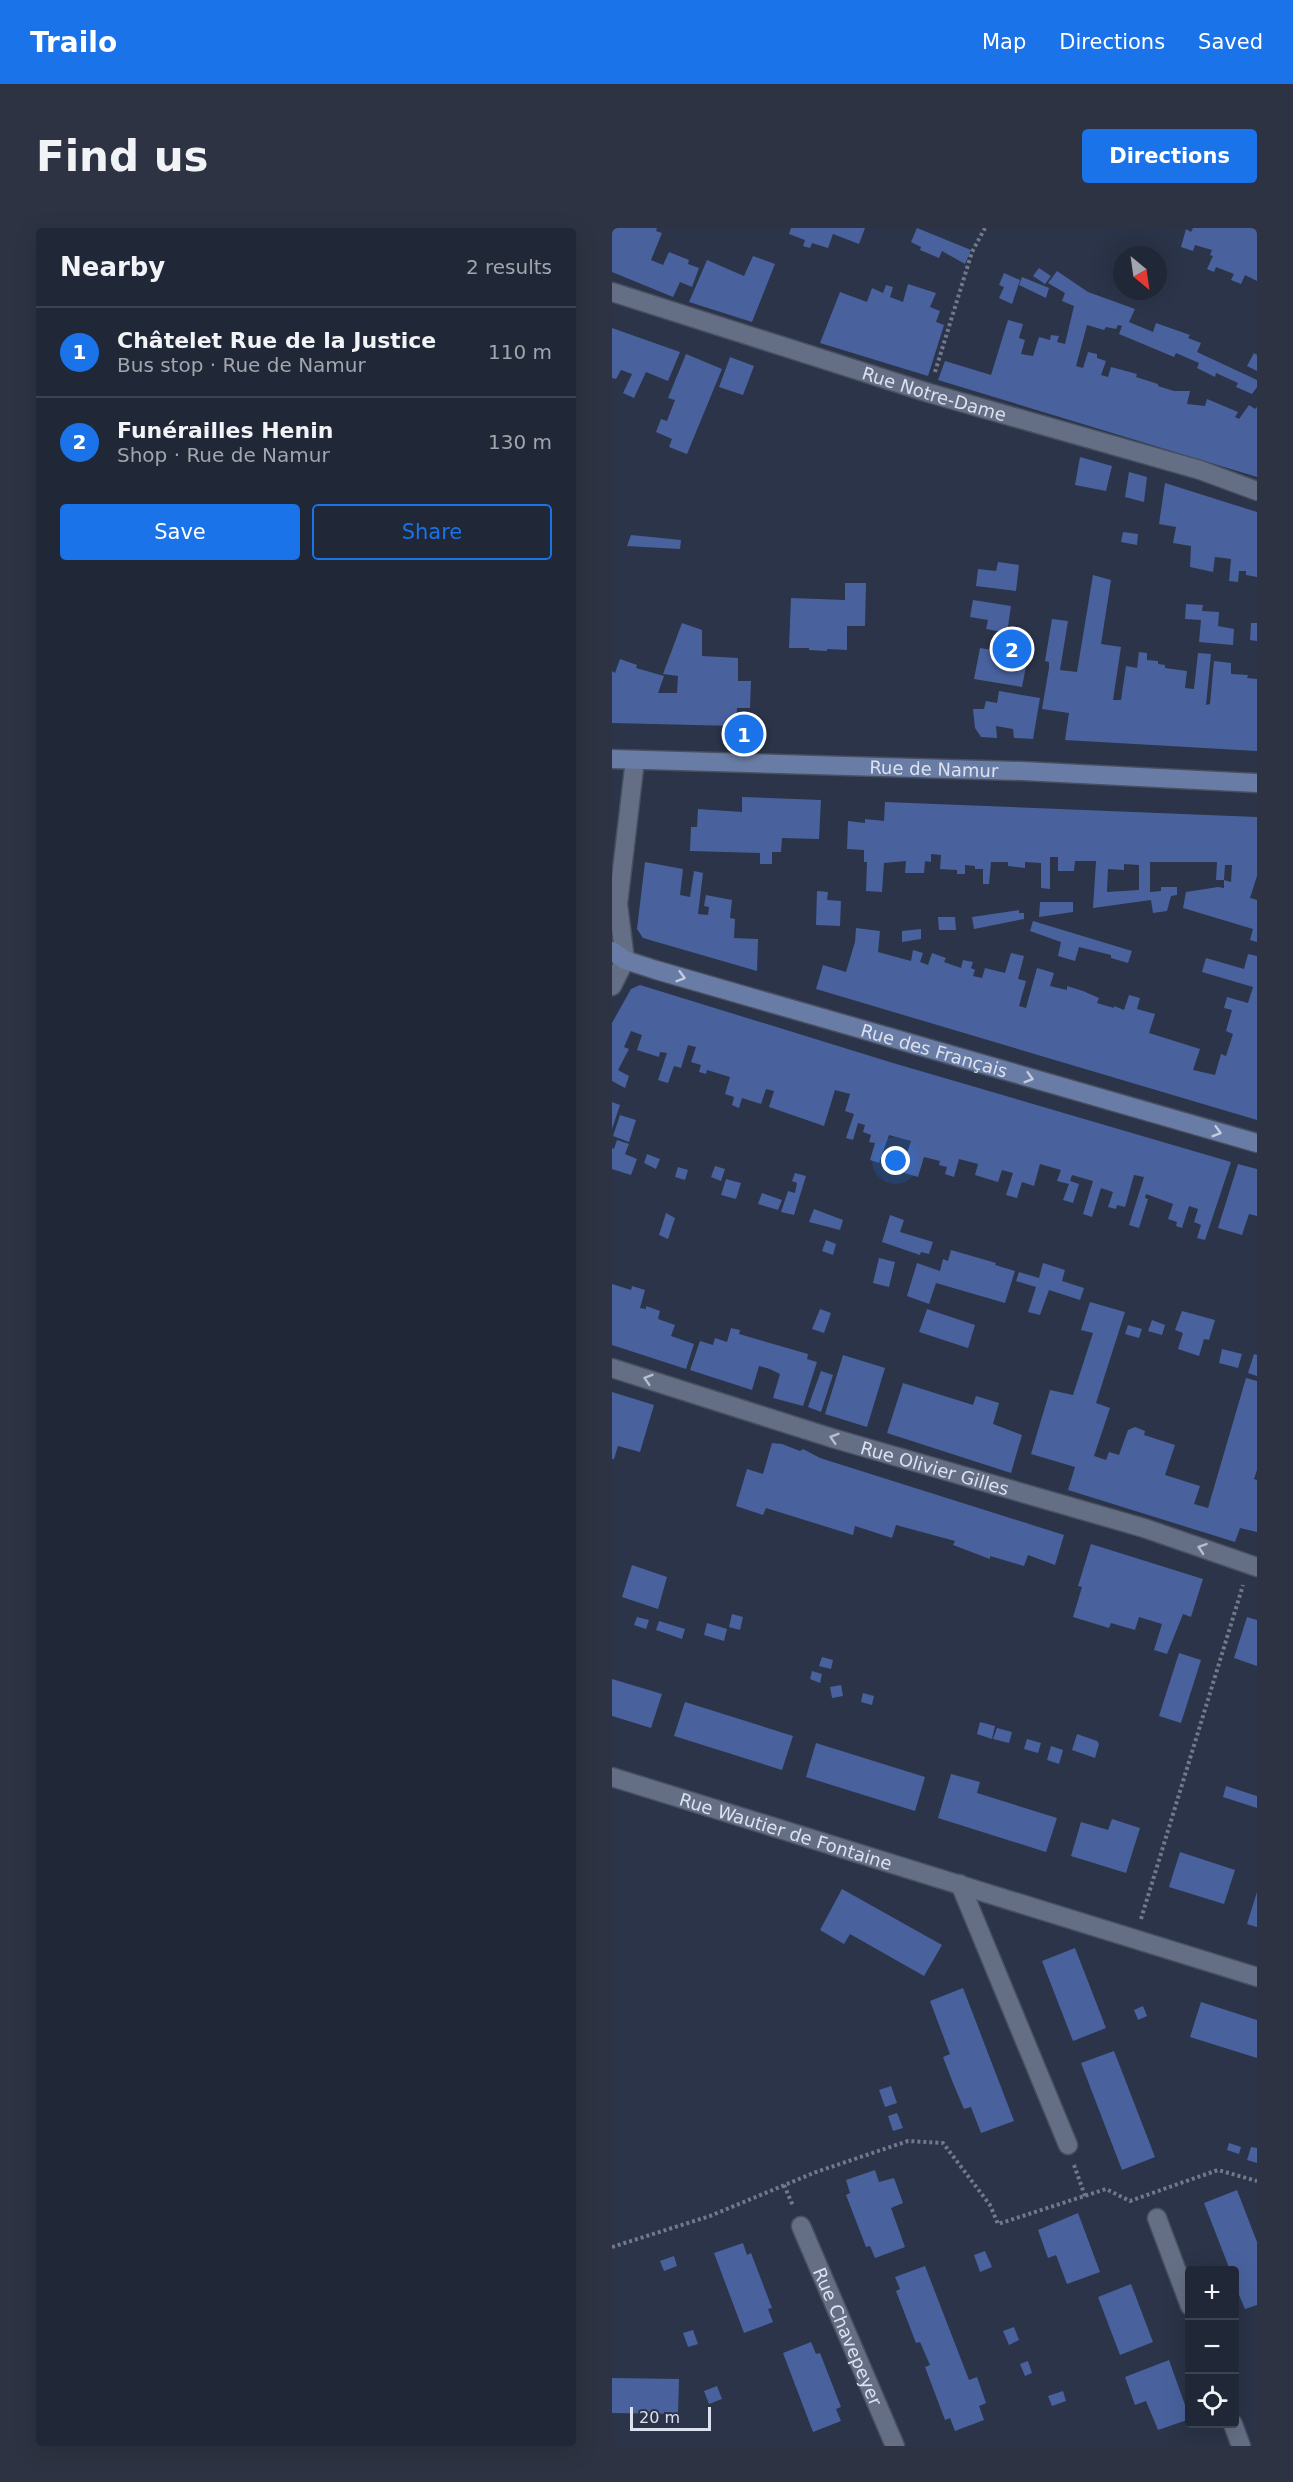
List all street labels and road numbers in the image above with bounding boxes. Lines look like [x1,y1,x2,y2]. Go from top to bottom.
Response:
street label: Rue Notre-Dame [860,362,1009,425]
street label: Rue de Namur [869,756,999,781]
street label: Rue des Français [858,1019,1010,1081]
street label: Rue Olivier Gilles [858,1436,1012,1499]
street label: Rue Wautier de Fontaine [677,1788,895,1874]
street label: Rue Chavepeyer [809,2264,887,2409]

